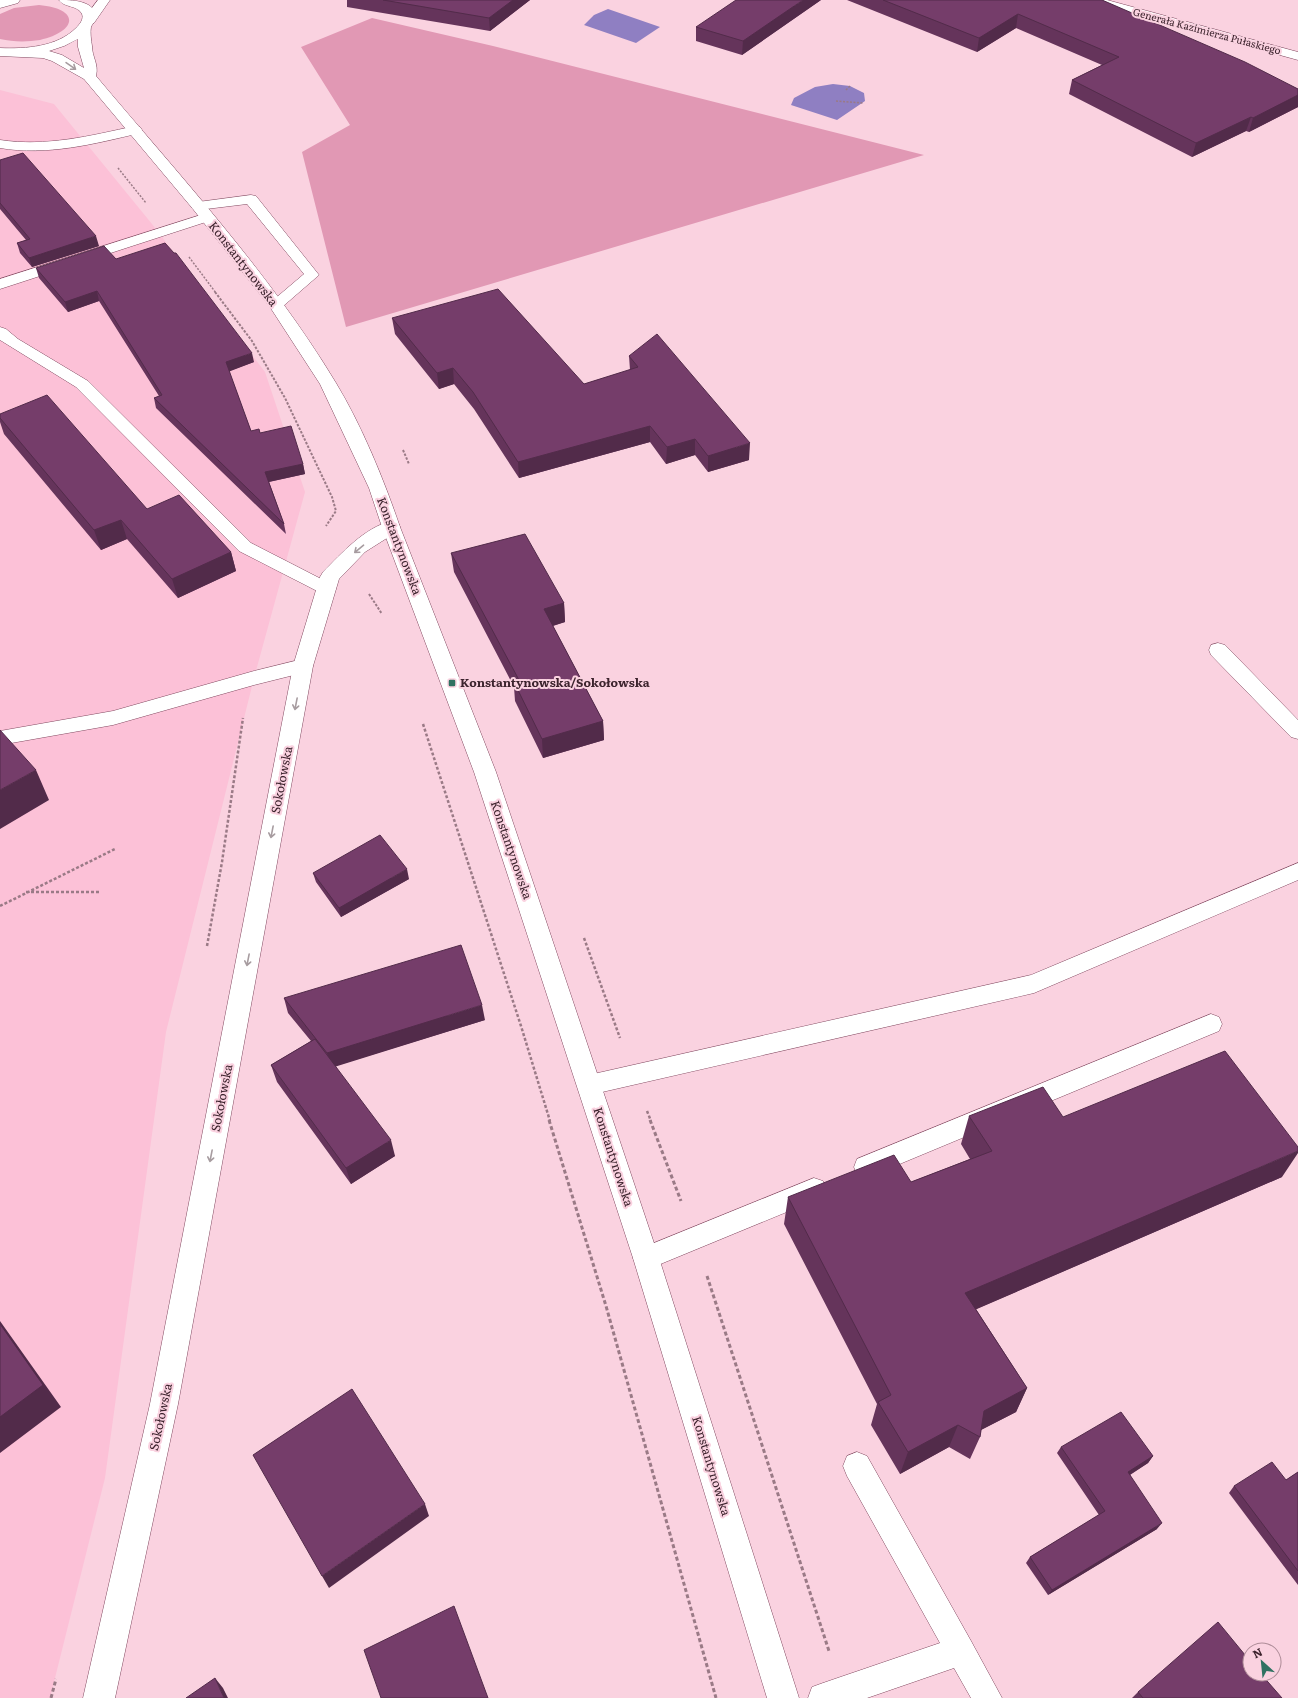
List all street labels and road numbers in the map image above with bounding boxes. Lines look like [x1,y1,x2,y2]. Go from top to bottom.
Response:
street label: Generała Kazimierza Pułaskiego [1132,4,1283,58]
street label: Konstantynowska [205,217,283,310]
street label: Konstantynowska [373,494,427,598]
street label: Sokołowska [266,744,296,815]
street label: Konstantynowska [487,798,537,902]
street label: Sokołowska [206,1062,236,1133]
street label: Konstantynowska [589,1105,639,1209]
street label: Sokołowska [144,1381,176,1452]
street label: Konstantynowska [688,1414,736,1518]

